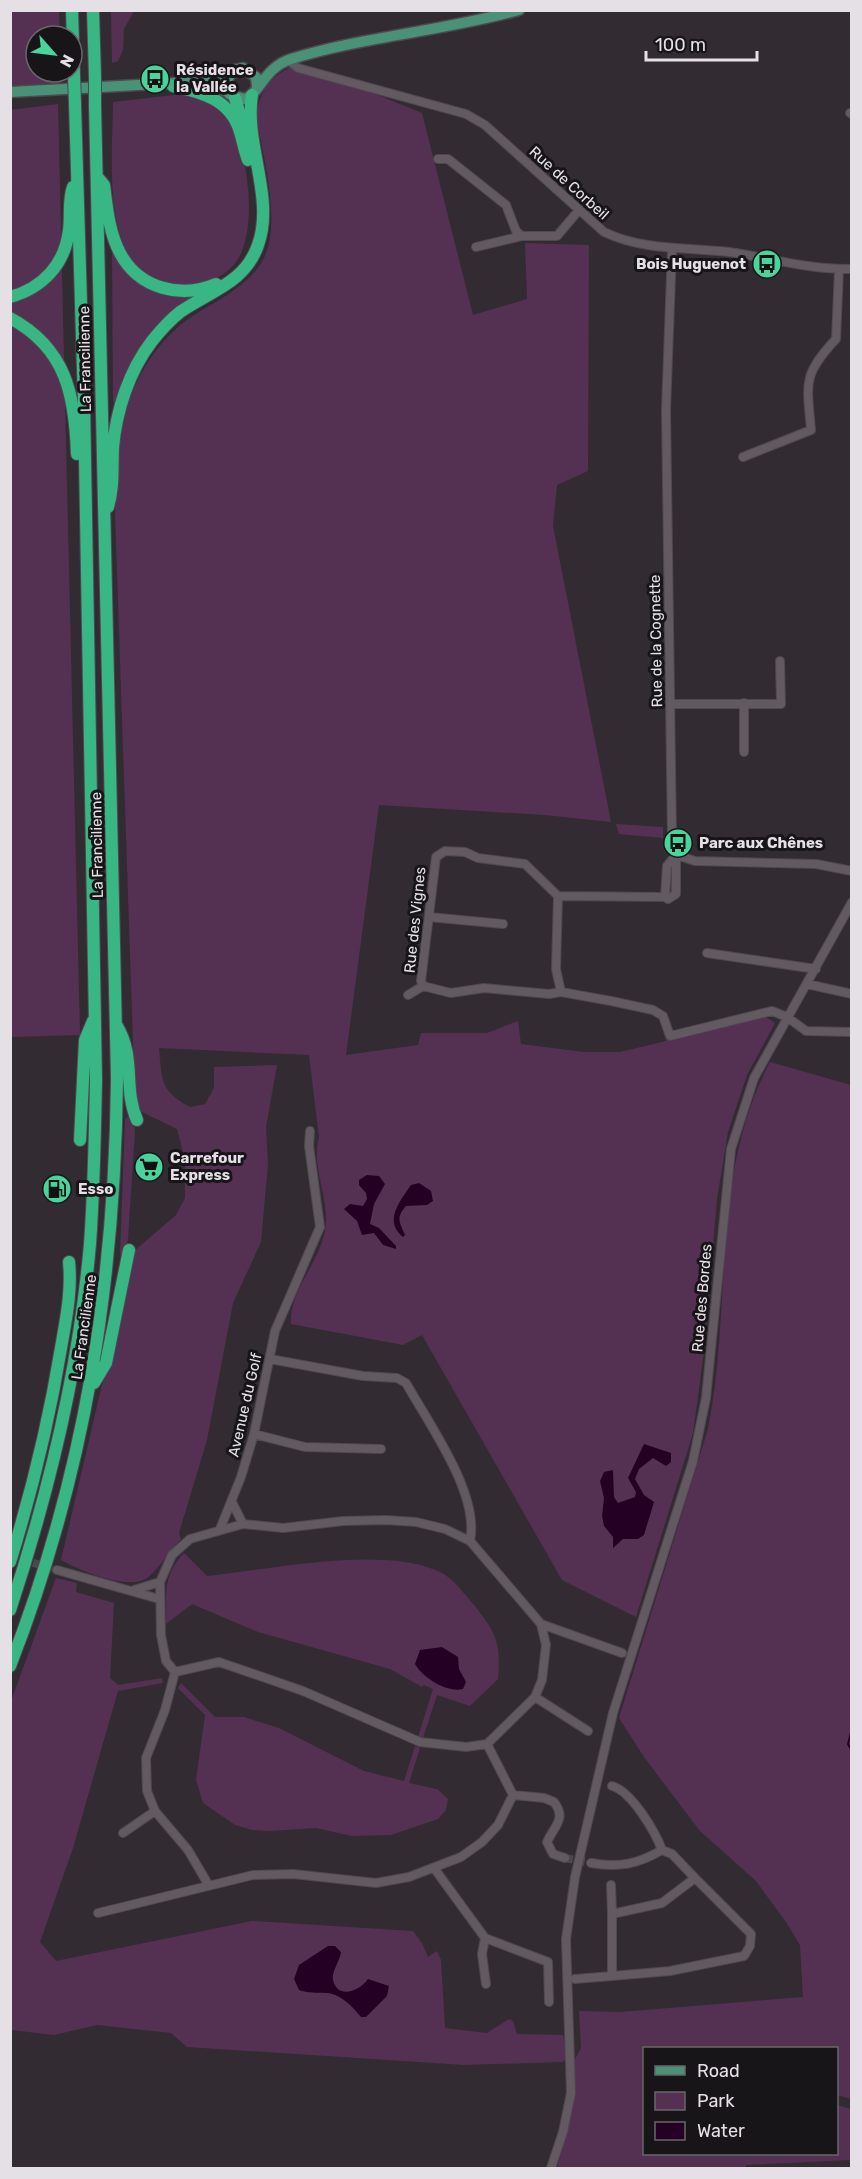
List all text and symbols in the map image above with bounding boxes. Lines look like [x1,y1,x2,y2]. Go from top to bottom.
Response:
north arrow [24,24,84,84]
scale bar [646,24,757,62]
text: 100 m [655,34,706,56]
text: N [56,51,78,70]
place label: Résidence la Vallée [176,61,254,96]
bus stop icon: Résidence la Vallée [139,63,171,95]
street label: Rue de Corbeil [526,143,612,223]
bus stop icon: Bois Huguenot [751,248,783,280]
place label: Bois Huguenot [636,255,746,273]
street label: La Francilienne [75,306,95,412]
street label: Rue de la Cognette [646,575,666,707]
street label: La Francilienne [87,792,107,898]
bus stop icon: Parc aux Chênes [662,827,694,859]
place label: Parc aux Chênes [699,834,823,852]
street label: Rue des Vignes [400,866,430,974]
place label: Carrefour Express [170,1149,244,1184]
supermarket icon: Carrefour Express [133,1151,165,1183]
fuel station icon: Esso [41,1173,73,1205]
place label: Esso [78,1180,113,1198]
street label: Rue des Bordes [688,1243,716,1353]
street label: La Francilienne [68,1273,100,1381]
street label: Avenue du Golf [224,1351,266,1459]
legend [643,2047,838,2155]
text: Road [697,2060,740,2082]
text: Park [697,2090,735,2112]
text: Water [697,2120,745,2142]

